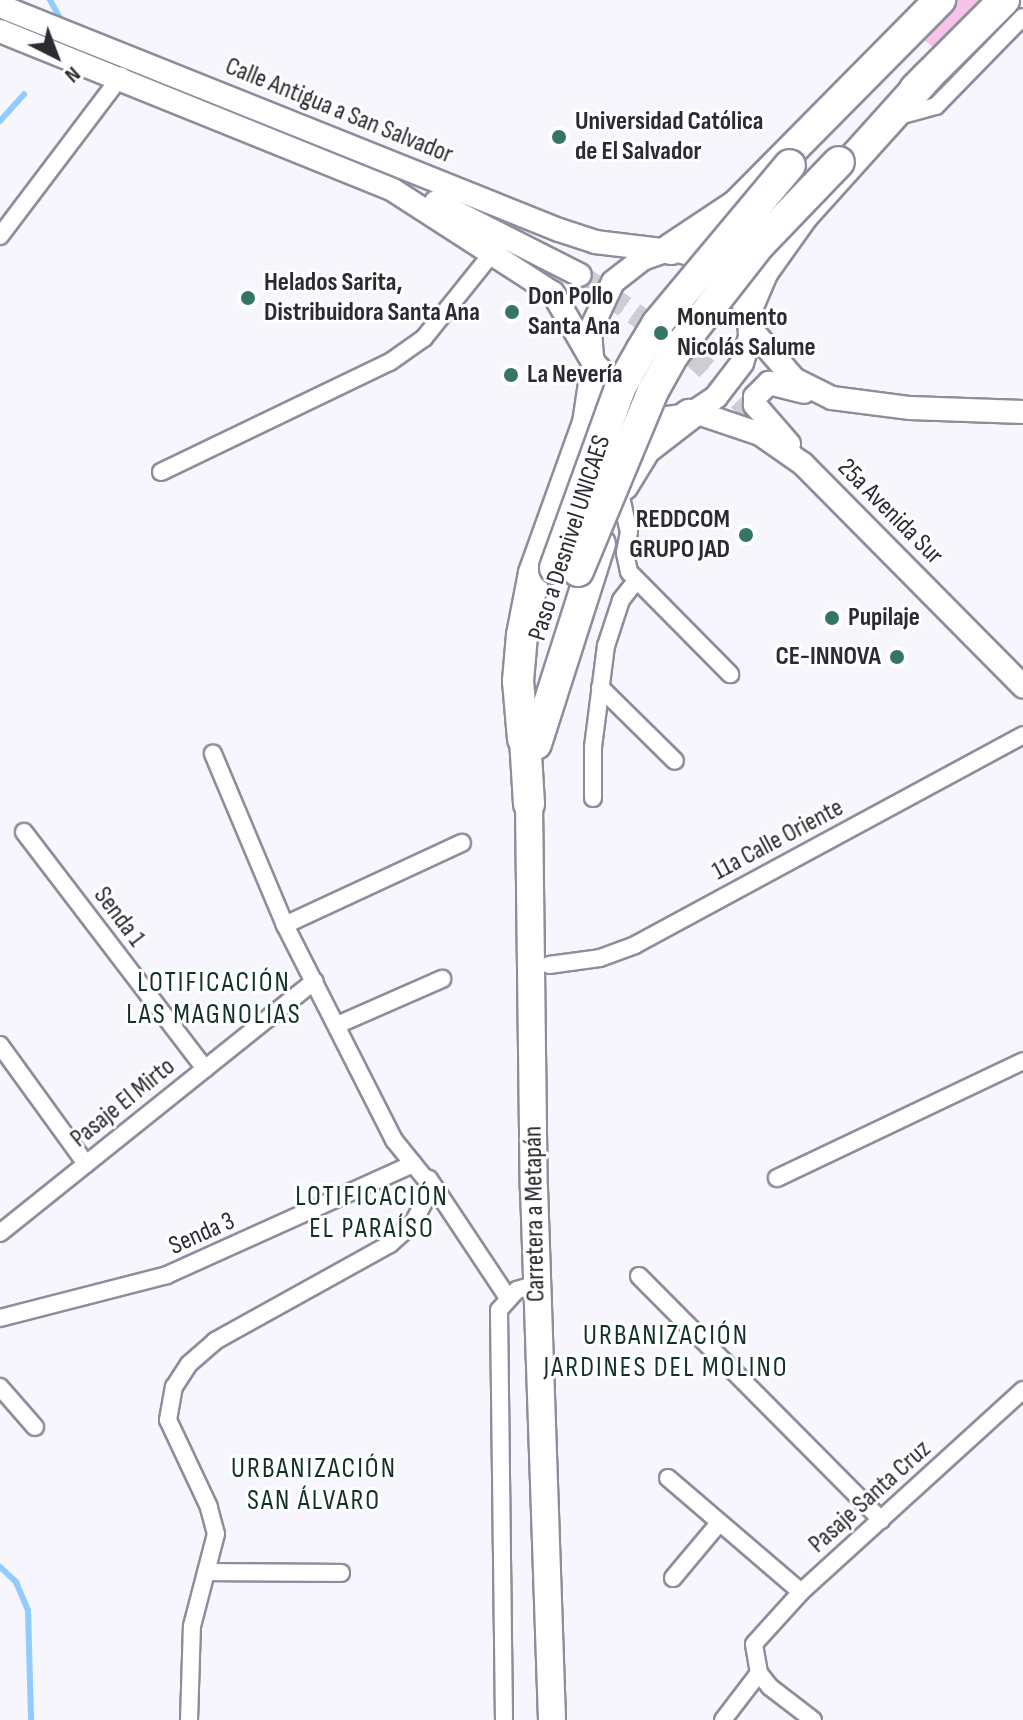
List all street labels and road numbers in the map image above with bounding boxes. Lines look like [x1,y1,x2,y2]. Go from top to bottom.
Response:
street label: Calle Antigua a San Salvador [221,51,457,171]
street label: Paso a Desnivel UNICAES [522,431,618,645]
street label: 25a Avenida Sur [831,453,949,571]
street label: 11a Calle Oriente [707,792,849,888]
street label: Senda 1 [86,881,152,953]
street label: Pasaje El Mirto [64,1051,182,1155]
street label: Carretera a Metapán [518,1126,552,1302]
street label: Senda 3 [164,1206,240,1262]
street label: Pasaje Santa Cruz [802,1434,938,1560]

